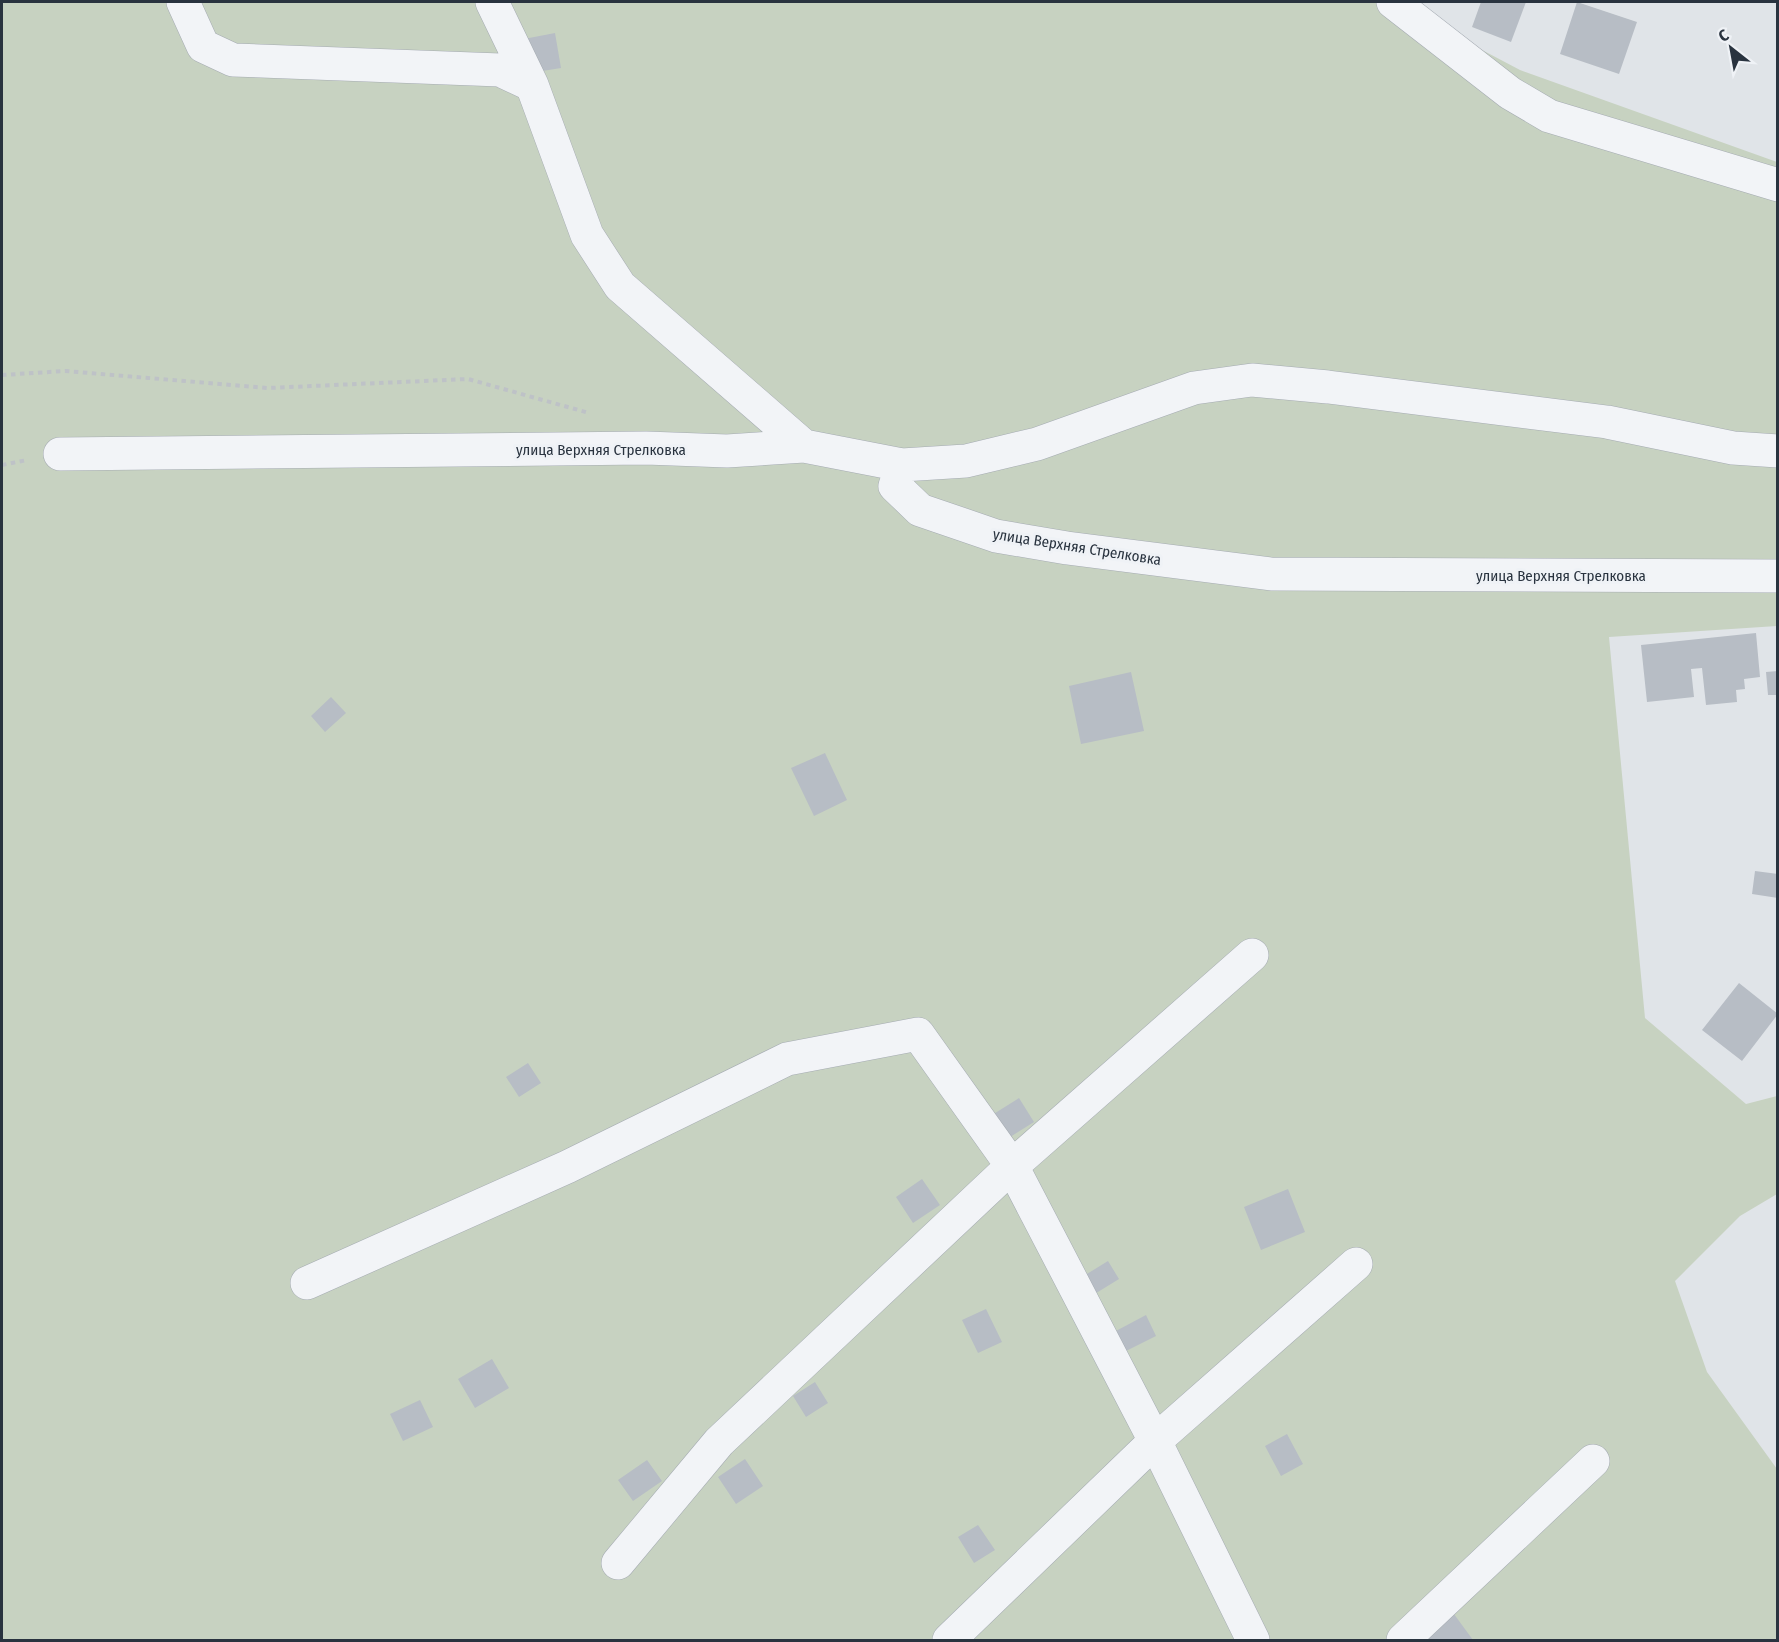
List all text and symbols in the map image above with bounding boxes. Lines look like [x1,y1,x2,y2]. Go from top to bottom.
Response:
north arrow [1701,18,1761,78]
text: С [1715,25,1733,46]
street label: улица Верхняя Стрелковка [516,441,686,459]
street label: улица Верхняя Стрелковка [992,525,1162,569]
street label: улица Верхняя Стрелковка [1476,567,1646,585]

